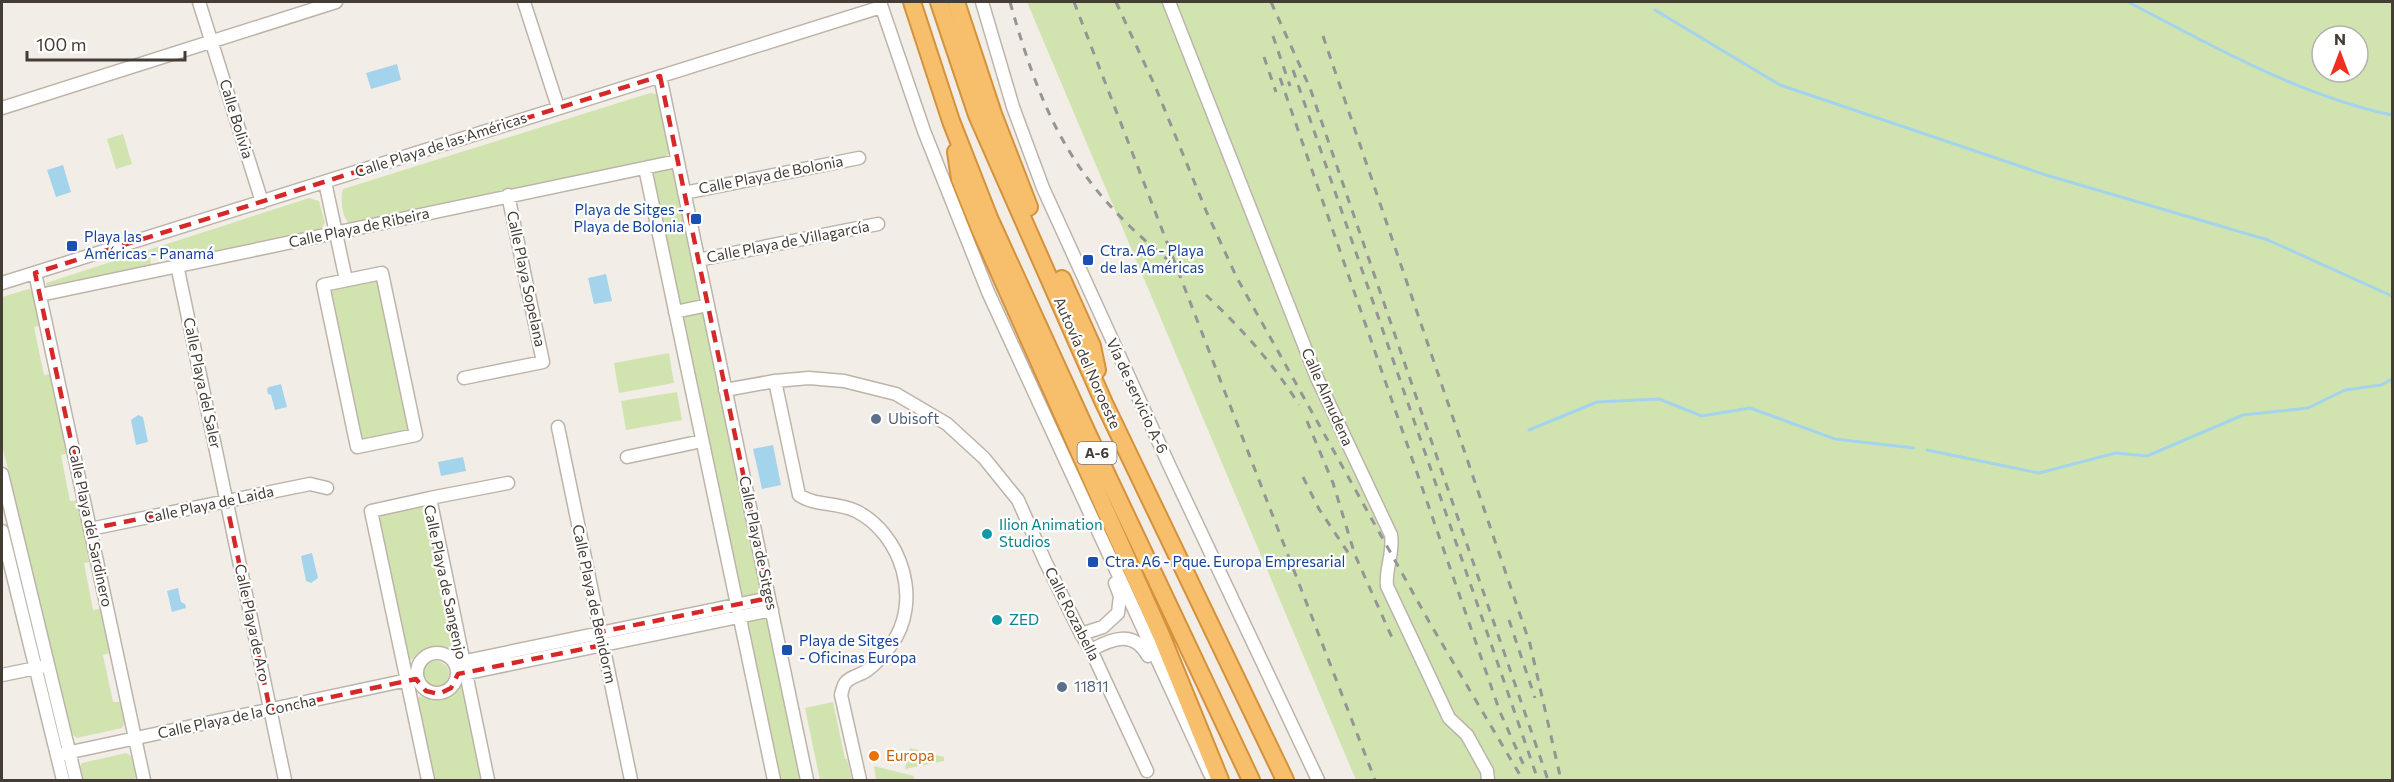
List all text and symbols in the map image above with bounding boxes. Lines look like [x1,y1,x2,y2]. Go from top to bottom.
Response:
scale bar [27,24,184,62]
north arrow [2310,24,2370,84]
text: N [2334,29,2346,48]
text: 100 m [36,33,86,55]
street label: Calle Bolivia [216,77,258,161]
street label: Calle Playa de las Américas [352,108,529,180]
street label: Calle Playa de Bolonia [697,151,845,197]
place label: Playa de Sitges - Playa de Bolonia [574,200,684,235]
street label: Calle Playa de Ribeira [287,203,431,251]
street label: Calle Playa Sopelana [504,209,550,348]
marker: Playa de Sitges - Playa de Bolonia [689,212,703,226]
street label: Calle Playa de Villagarcía [705,216,871,266]
place label: Playa las Américas - Panamá [84,227,214,262]
marker: Playa las Américas - Panamá [65,239,79,253]
place label: Ctra. A6 - Playa de las Américas [1100,241,1204,276]
marker: Ctra. A6 - Playa de las Américas [1081,253,1095,267]
street label: Autovía del Noroeste [1051,294,1125,431]
street label: Calle Playa del Saler [180,316,226,450]
street label: Vía de servicio A-6 [1103,335,1172,456]
street label: Calle Almudena [1298,345,1358,448]
place label: Ubisoft [888,409,939,427]
marker: Ubisoft [869,412,883,426]
road number: A-6 [1078,442,1116,464]
street label: Calle Playa del Sardinero [65,443,117,608]
street label: Calle Playa de Sitges [736,474,782,612]
street label: Calle Playa de Laida [142,481,275,527]
street label: Calle Playa de Sangenjo [421,503,471,661]
place label: Ilion Animation Studios [999,515,1103,550]
street label: Calle Playa de Benidorm [569,523,621,685]
marker: Ilion Animation Studios [980,527,994,541]
place label: Ctra. A6 - Pque. Europa Empresarial [1105,552,1345,570]
marker: Ctra. A6 - Pque. Europa Empresarial [1086,555,1100,569]
street label: Calle Playa de Aro [232,562,274,684]
street label: Calle Rozabella [1042,564,1104,663]
place label: ZED [1009,610,1039,628]
marker: ZED [990,613,1004,627]
place label: Playa de Sitges - Oficinas Europa [799,631,916,666]
marker: Playa de Sitges - Oficinas Europa [780,643,794,657]
place label: 11811 [1074,677,1109,695]
marker: 11811 [1055,680,1069,694]
street label: Calle Playa de la Concha [156,690,318,742]
place label: Europa [886,746,935,764]
marker: Europa [867,749,881,763]

